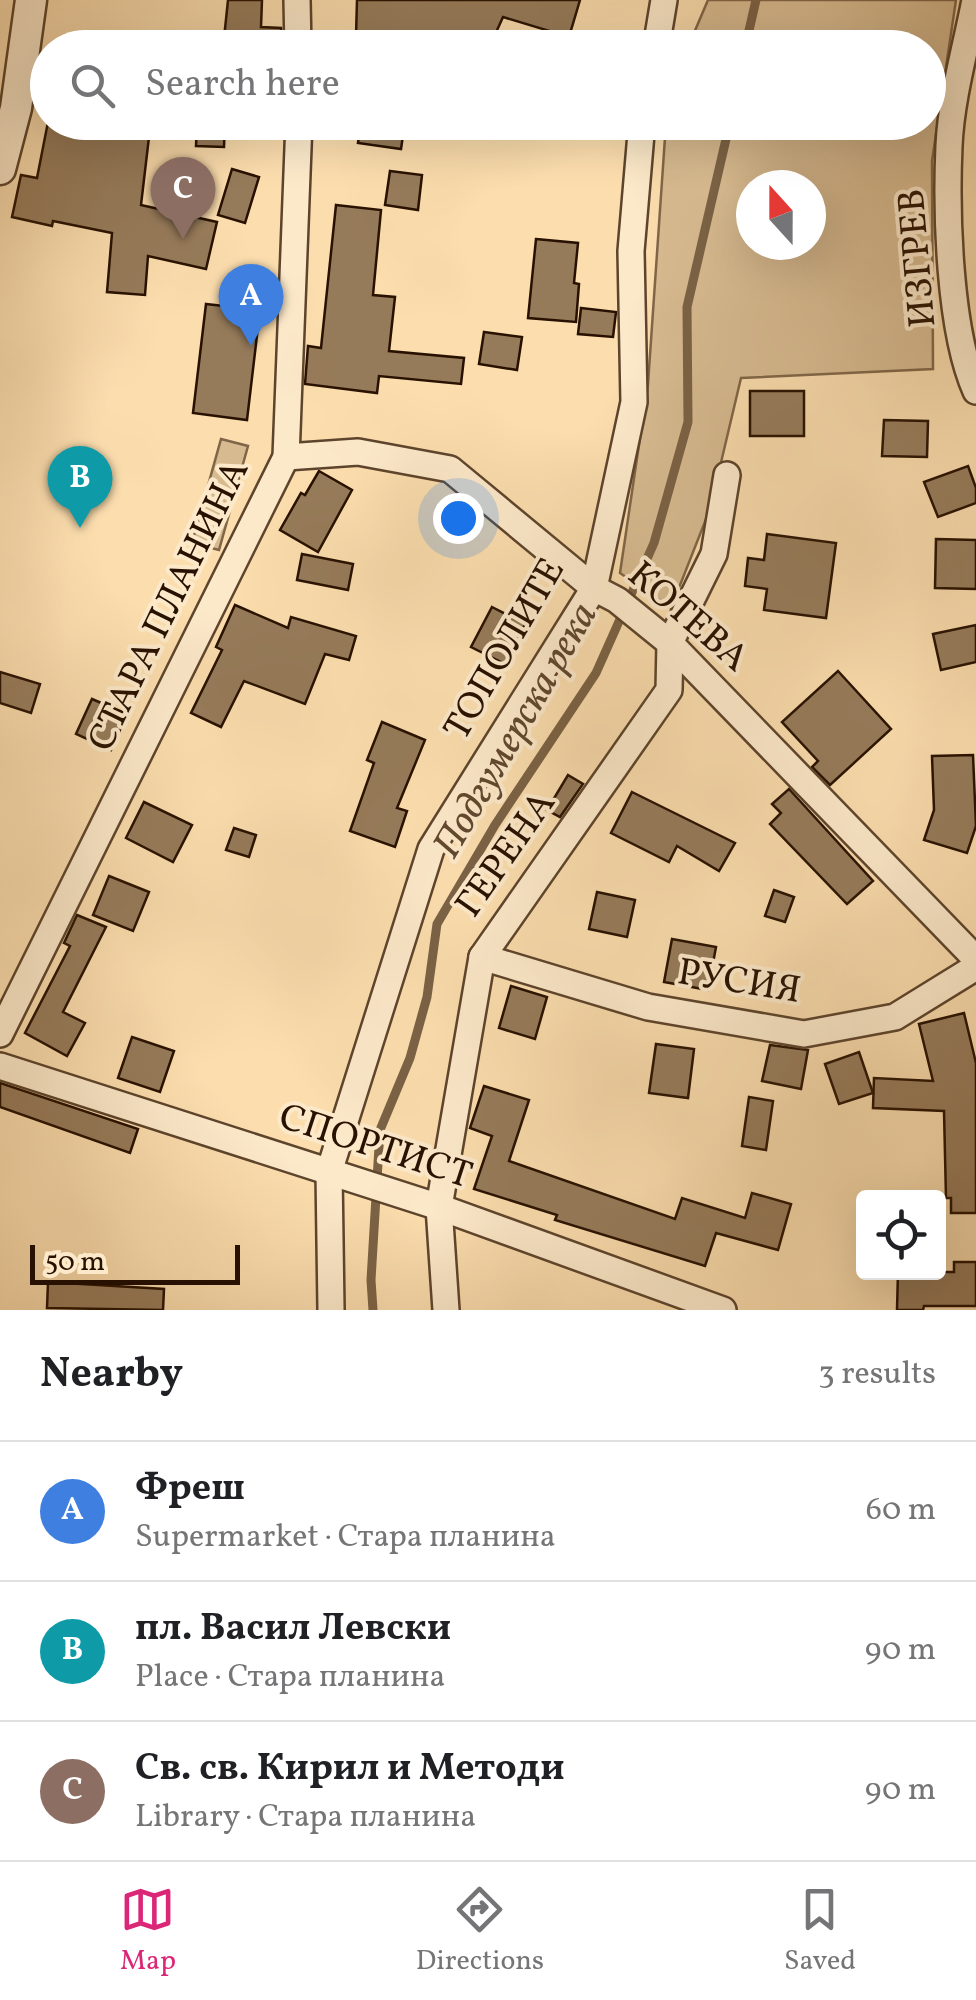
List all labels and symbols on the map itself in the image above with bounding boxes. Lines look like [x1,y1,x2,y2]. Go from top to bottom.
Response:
pin: C [150,156,216,239]
north arrow [736,170,826,260]
street label: ИЗГРЕВ [887,186,951,330]
pin: A [218,264,284,346]
pin: B [48,446,112,528]
street label: СТАРА ПЛАНИНА [76,451,264,761]
your location [433,493,484,544]
street label: ТОПОЛИТЕ [433,549,579,751]
street label: КОТЕВА [615,550,759,686]
water label: Подгумерска река [421,593,613,869]
street label: ГЕРЕНА [444,781,570,929]
street label: РУСИЯ [674,947,804,1019]
street label: СПОРТИСТ [272,1092,478,1204]
scale bar [30,1240,240,1284]

